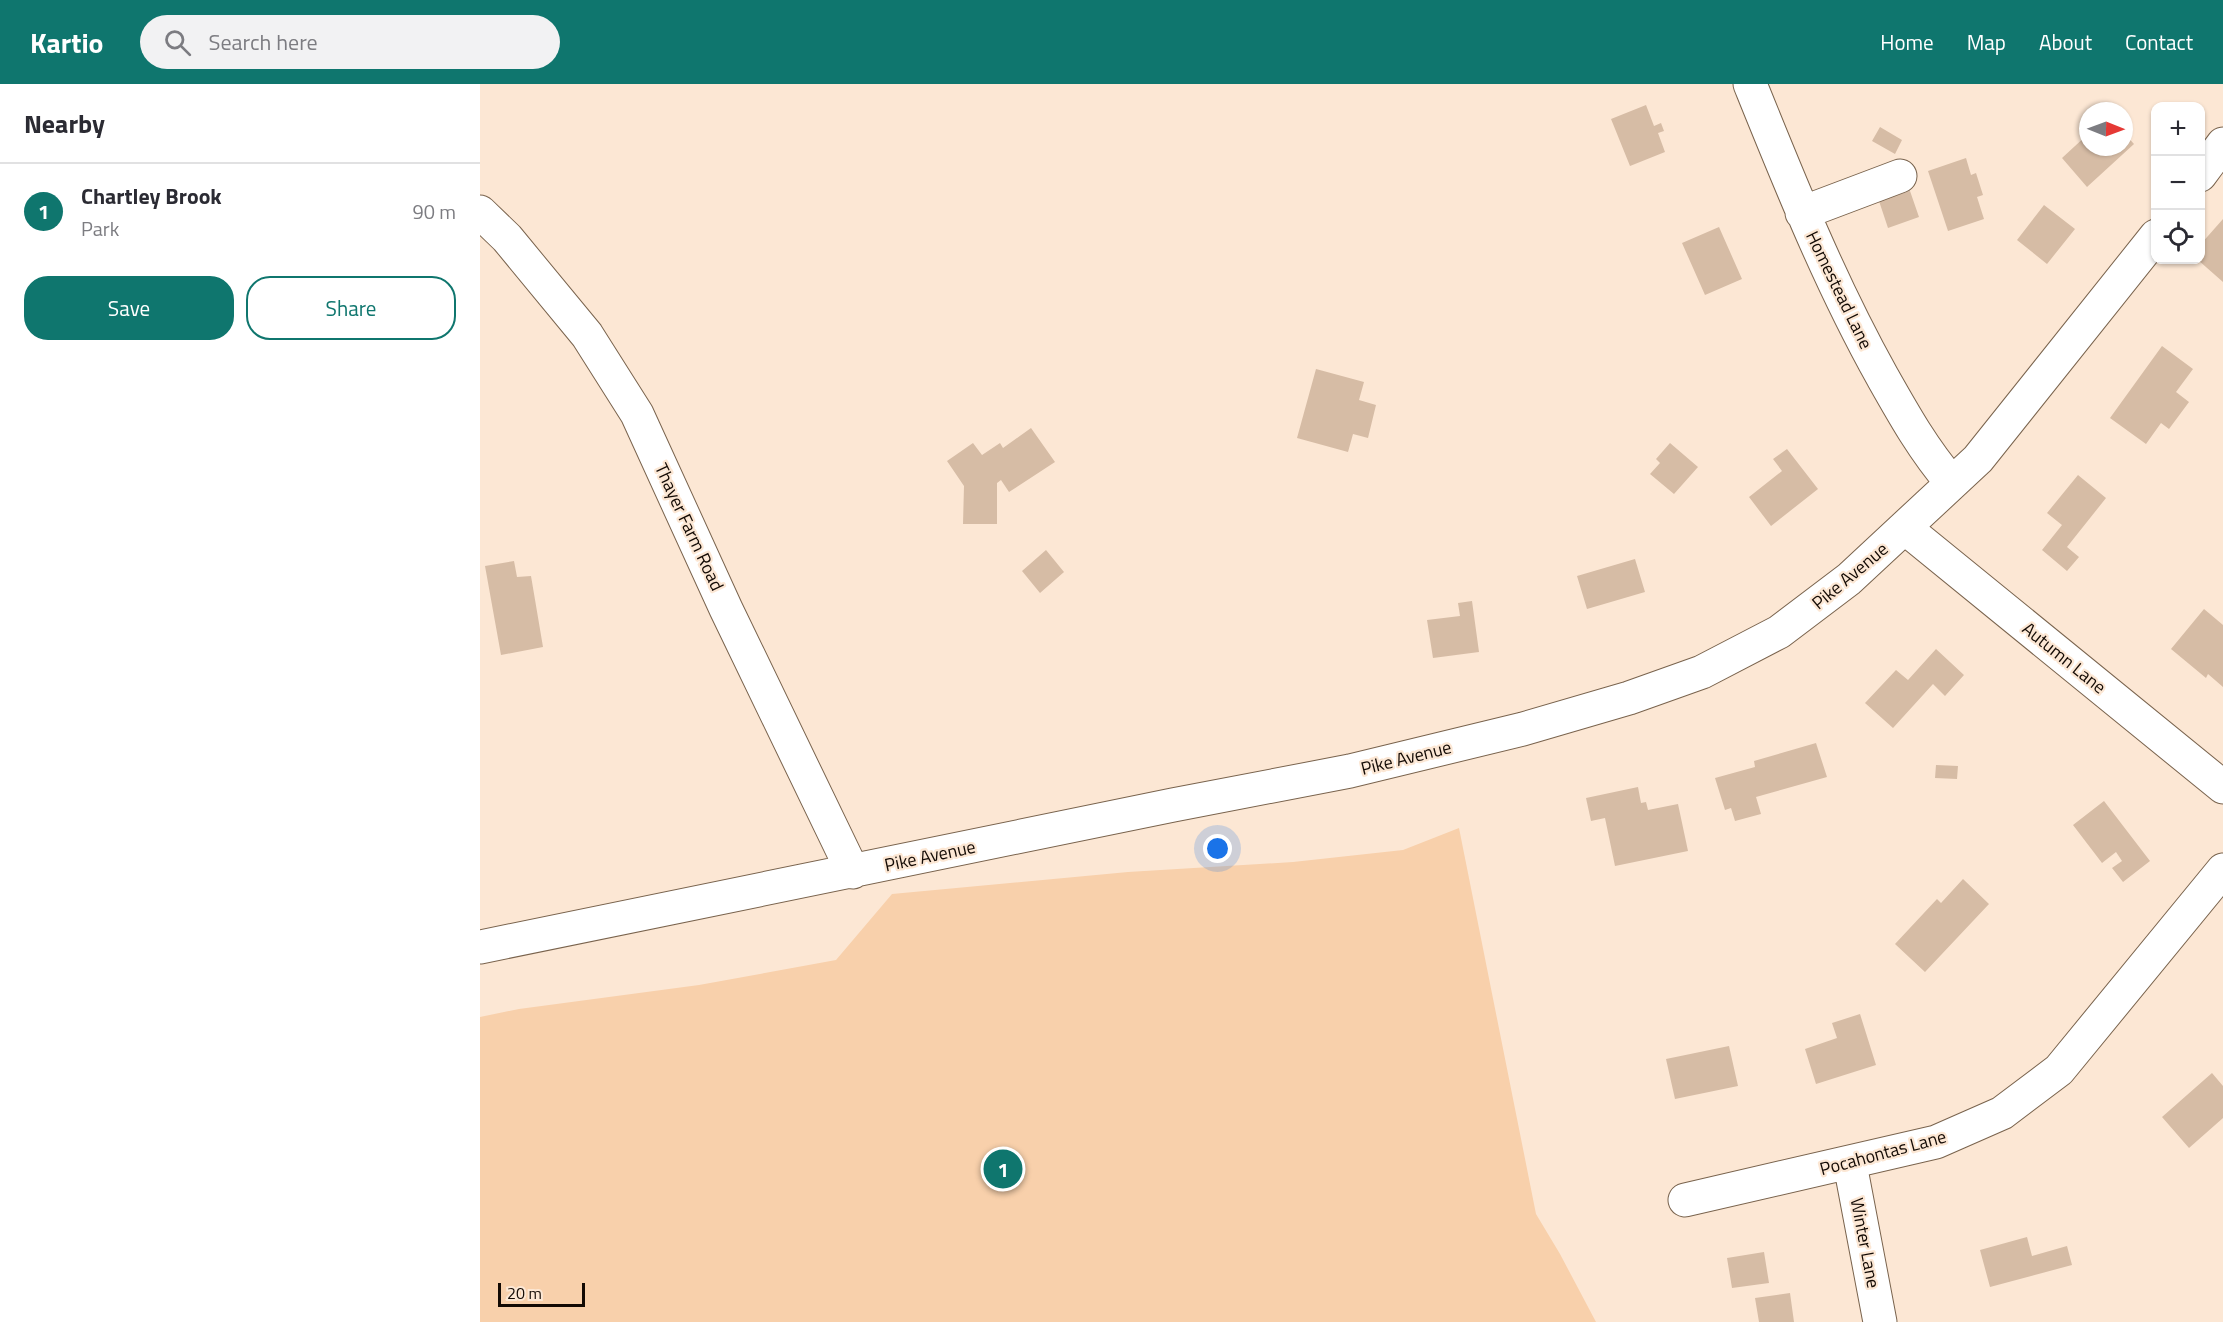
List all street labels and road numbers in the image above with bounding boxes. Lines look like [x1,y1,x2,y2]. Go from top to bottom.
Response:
street label: Homestead Lane [1799,226,1880,353]
street label: Thayer Farm Road [648,459,731,595]
street label: Pike Avenue [1806,536,1894,616]
street label: Autumn Lane [2016,615,2112,700]
street label: Pike Avenue [1358,733,1454,782]
street label: Pike Avenue [882,833,978,878]
street label: Pocahontas Lane [1817,1123,1949,1182]
street label: Winter Lane [1844,1195,1887,1290]

